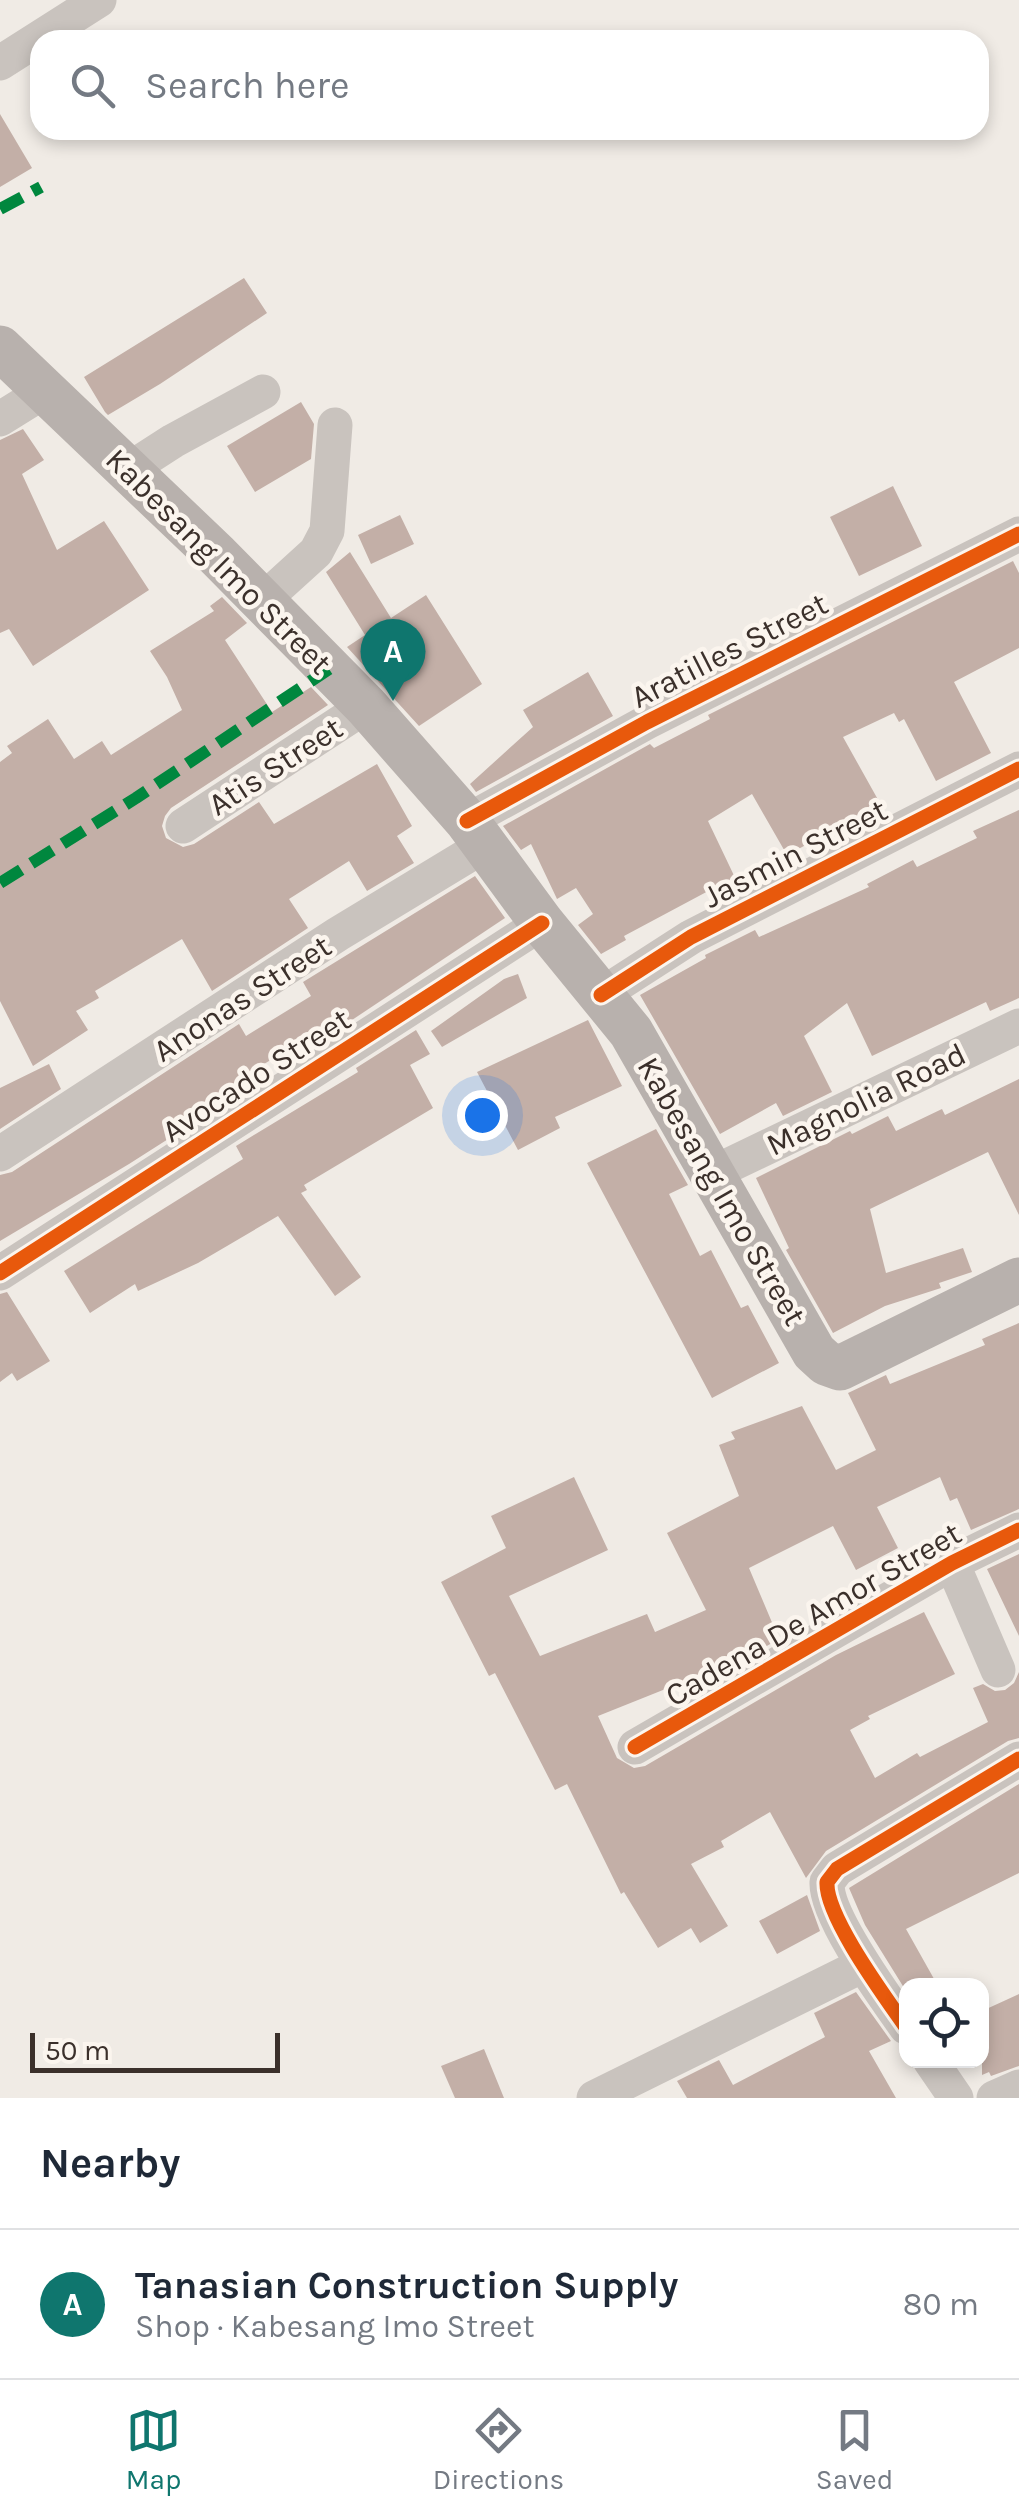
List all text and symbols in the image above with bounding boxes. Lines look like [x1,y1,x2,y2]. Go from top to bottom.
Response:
search box [30,30,989,140]
icon: search [65,58,120,113]
text: Search here [145,63,349,108]
street label: Kabesang Imo Street [98,441,339,682]
street label: Aratilles Street [625,585,834,716]
pin: A [360,618,426,701]
street label: Atis Street [201,709,349,823]
street label: Jasmin Street [697,791,893,916]
street label: Anonas Street [146,927,338,1070]
street label: Avocado Street [155,1001,357,1150]
street label: Magnolia Road [761,1035,972,1164]
street label: Kabesang Imo Street [630,1050,814,1332]
your location [457,1090,508,1141]
street label: Cadena De Amor Street [659,1515,968,1714]
map controls [899,1978,989,2068]
button: locate [899,1978,989,2068]
scale bar [30,2028,280,2072]
text: 50 m [45,2034,110,2067]
text: Nearby [40,2138,180,2188]
text: Tanasian Construction Supply [135,2263,678,2308]
text: A [62,2286,83,2323]
text: 80 m [903,2286,979,2323]
text: Shop · Kabesang Imo Street [135,2308,534,2345]
tab: Map [126,2403,181,2496]
tab: Directions [433,2403,564,2496]
tab: Saved [816,2403,893,2496]

